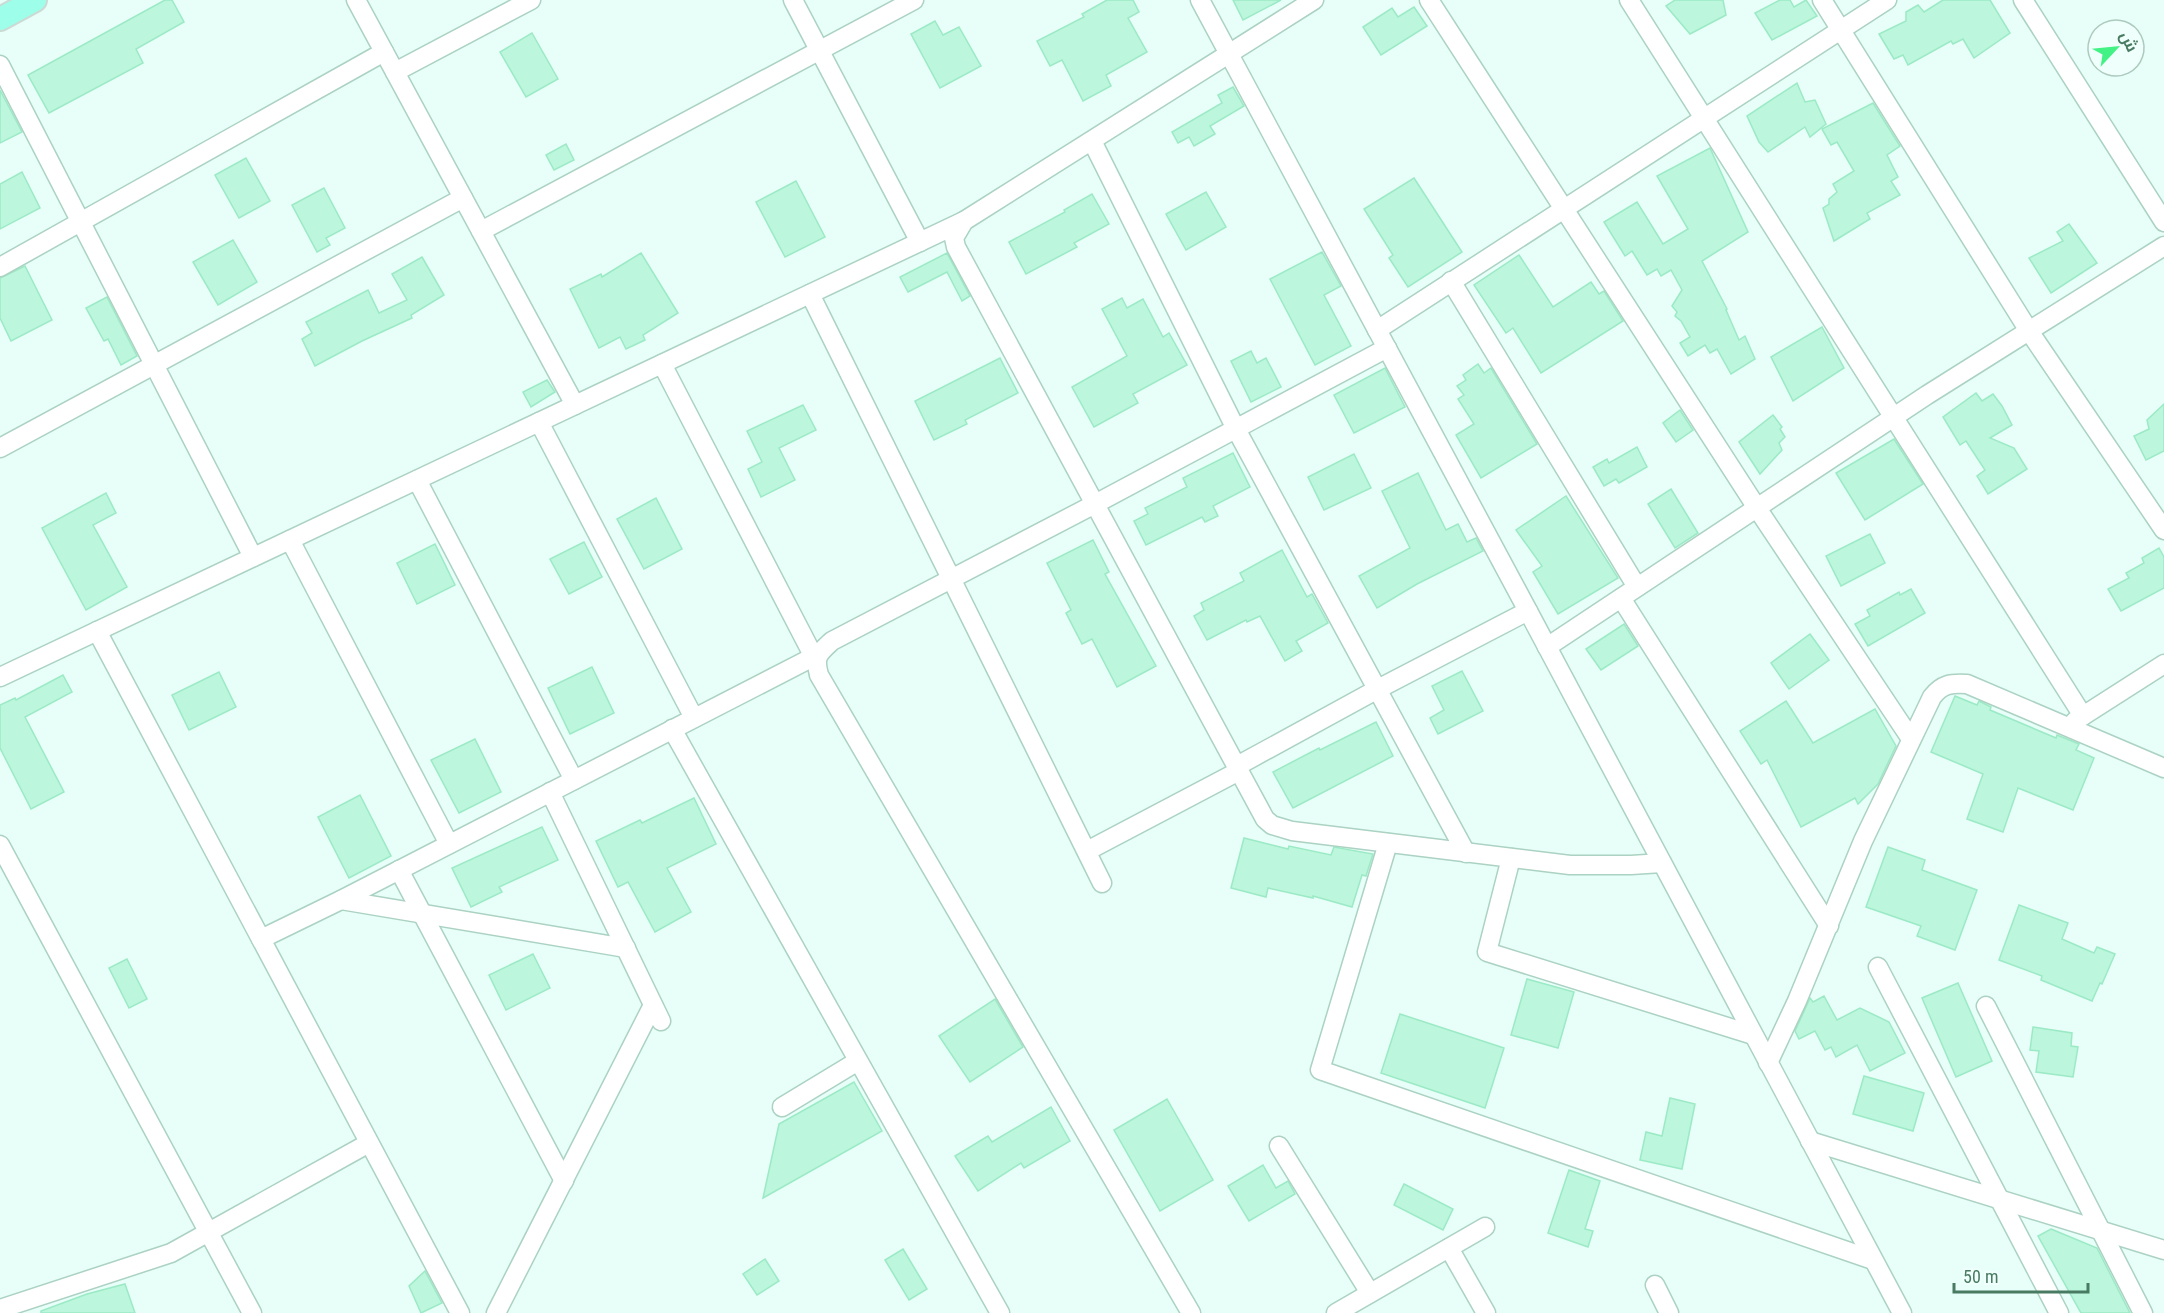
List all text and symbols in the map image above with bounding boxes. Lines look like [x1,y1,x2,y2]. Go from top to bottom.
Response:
north arrow [2086,18,2146,78]
text: ش [2116,28,2142,55]
scale bar [1954,1256,2088,1294]
text: 50 m [1963,1266,1998,1287]

